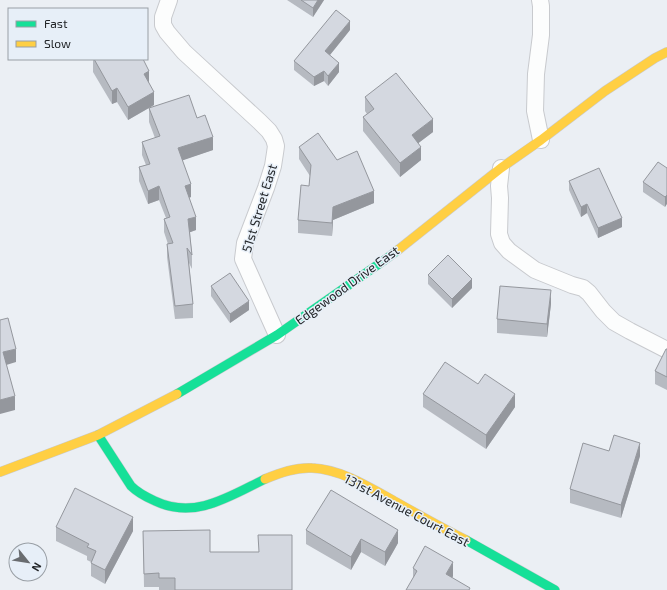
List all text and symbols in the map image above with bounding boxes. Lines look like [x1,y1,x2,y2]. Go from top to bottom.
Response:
legend [8,8,148,60]
text: Fast [44,16,68,30]
text: Slow [44,36,71,50]
street label: 51st Street East [238,162,280,254]
street label: Edgewood Drive East [292,242,402,328]
street label: 131st Avenue Court East [342,470,472,550]
north arrow [8,542,48,582]
text: N [29,561,45,574]

